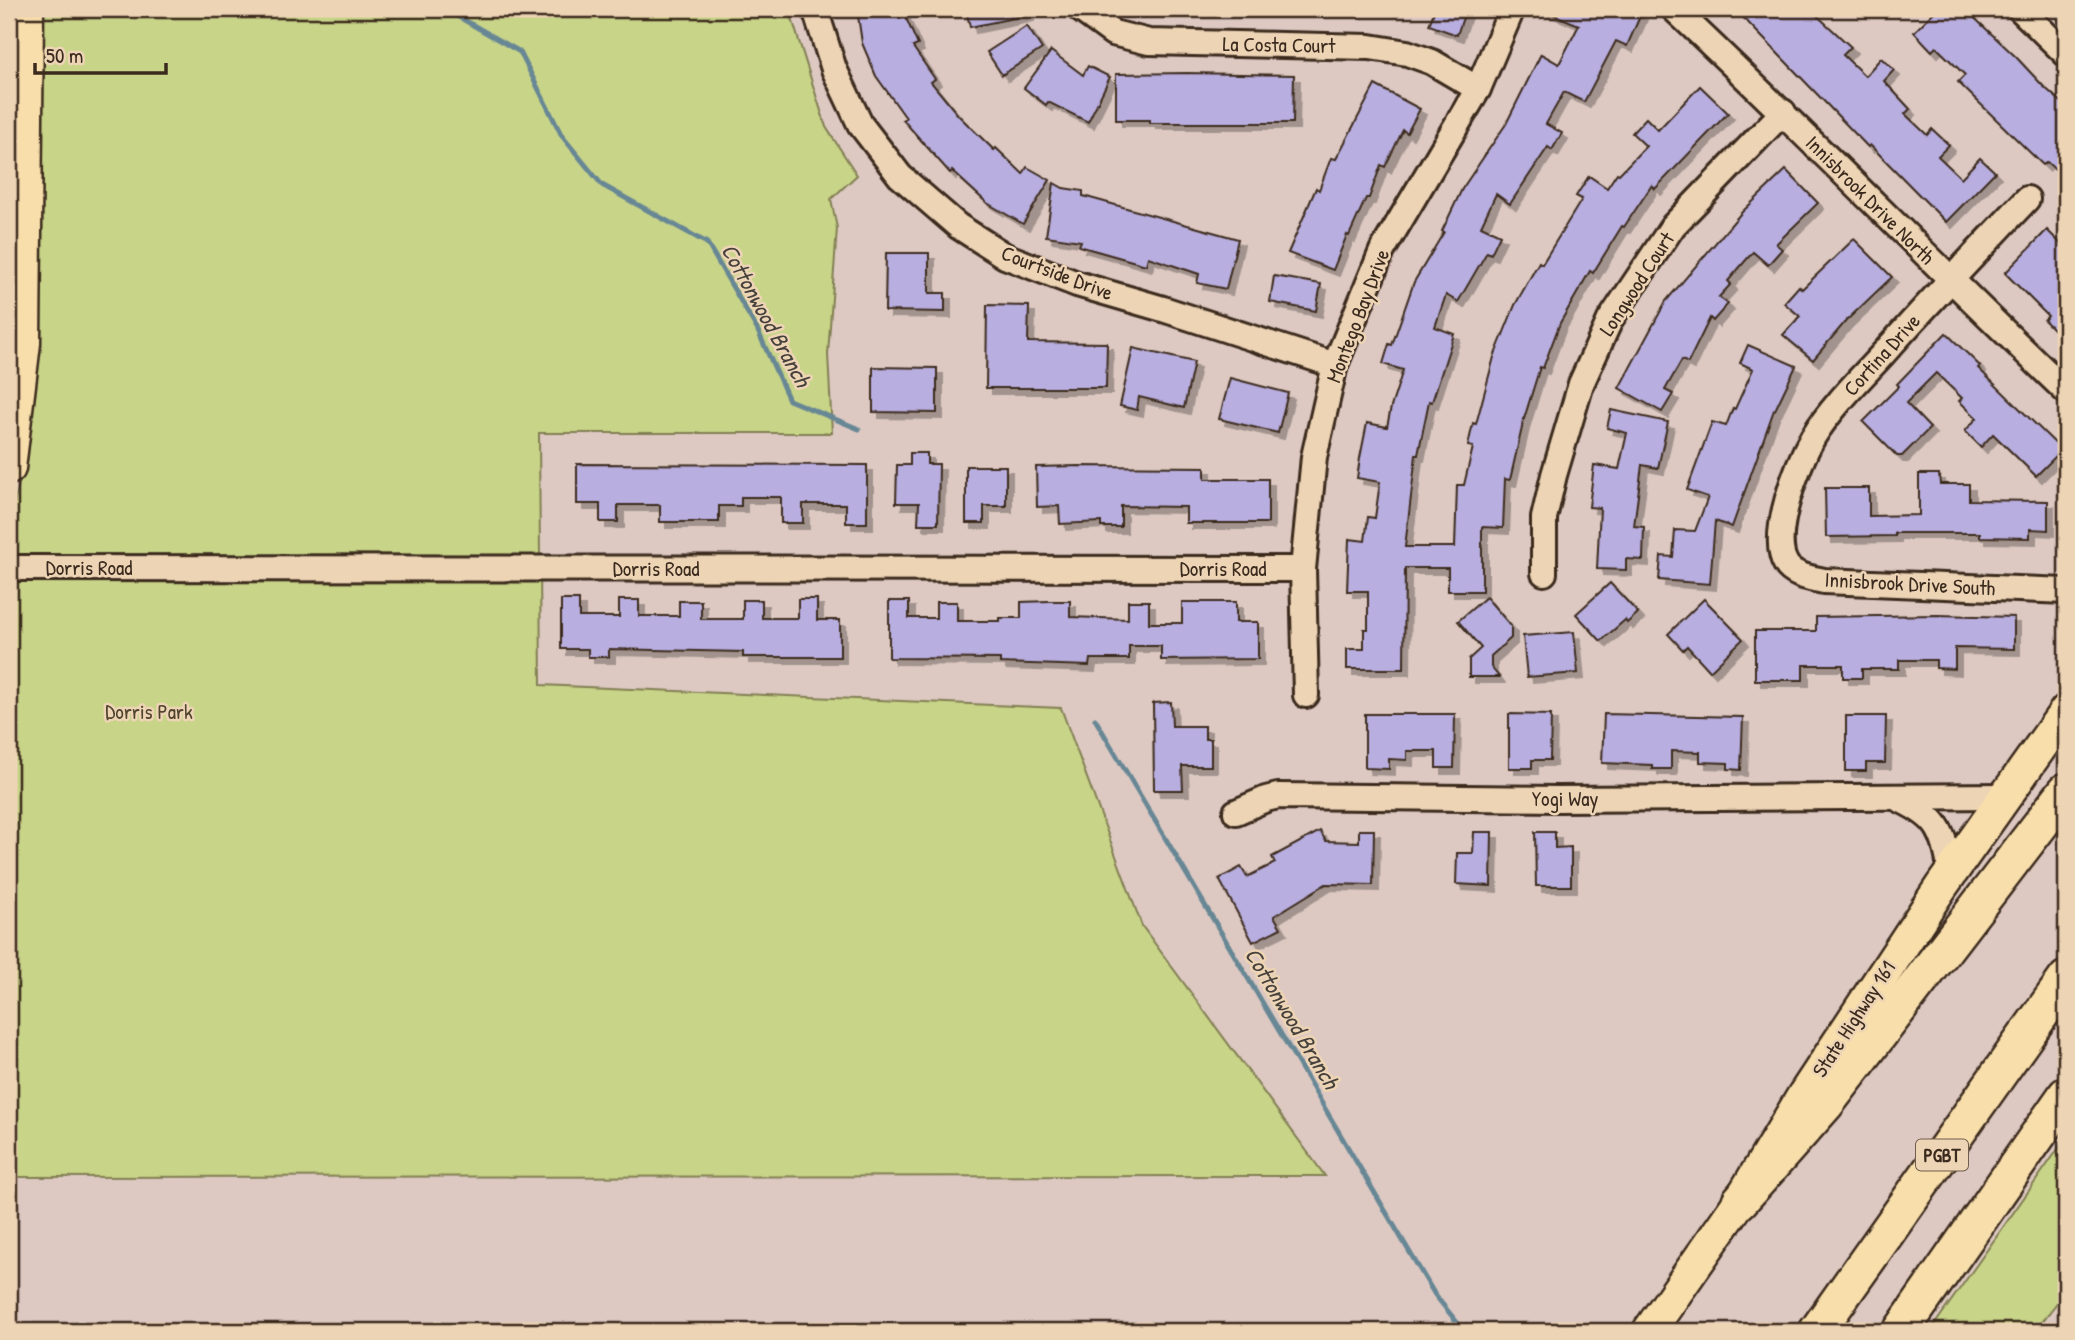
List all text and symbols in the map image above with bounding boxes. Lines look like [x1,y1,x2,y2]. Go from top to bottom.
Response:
street label: La Costa Court [1222,29,1336,60]
scale bar [35,32,166,76]
text: 50 m [46,41,83,70]
street label: Innisbrook Drive North [1799,129,1942,271]
street label: Longwood Court [1592,226,1681,341]
water label: Cottonwood Branch [714,238,819,393]
street label: Courtside Drive [997,238,1117,307]
street label: Montego Bay Drive [1319,245,1396,387]
street label: Cortina Drive [1837,307,1927,402]
street label: Dorris Road [46,553,132,582]
street label: Dorris Road [613,554,699,583]
street label: Dorris Road [1180,554,1266,583]
street label: Innisbrook Drive South [1824,565,1996,602]
park label: Dorris Park [105,697,193,726]
street label: Yogi Way [1532,784,1598,813]
water label: Cottonwood Branch [1238,941,1347,1095]
street label: State Highway 161 [1805,955,1902,1083]
road number: PGBT [1916,1140,1968,1170]

